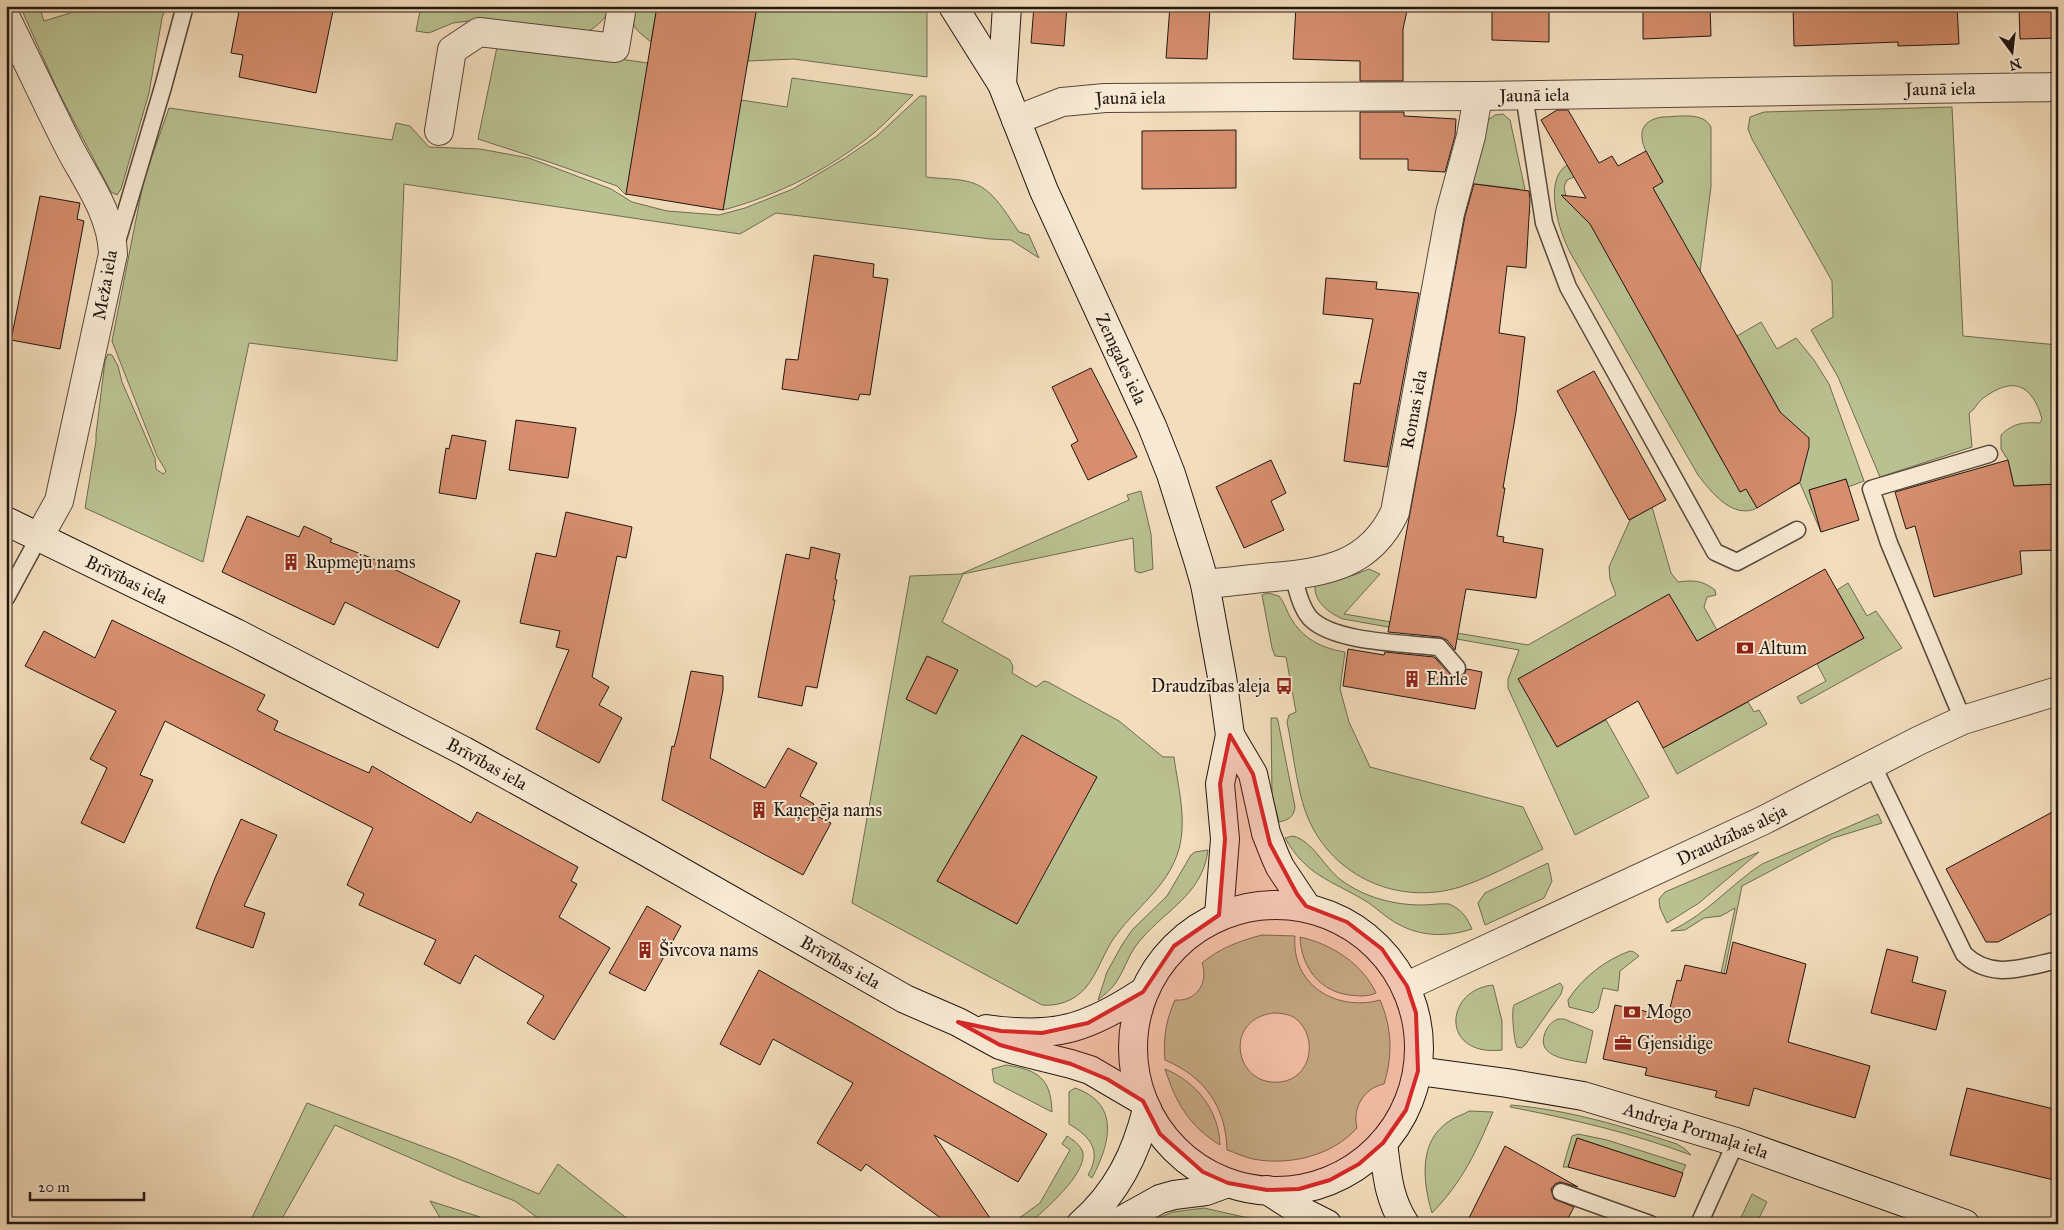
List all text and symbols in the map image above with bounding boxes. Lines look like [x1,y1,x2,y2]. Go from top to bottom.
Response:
north arrow [1986,28,2036,78]
text: N [2007,54,2023,74]
street label: Jaunā iela [1903,77,1976,101]
street label: Jaunā iela [1497,84,1570,108]
street label: Jaunā iela [1092,87,1166,111]
street label: Meža iela [88,248,122,322]
street label: Zemgales iela [1091,310,1152,408]
street label: Romas iela [1396,368,1432,451]
street label: Brīvības iela [82,550,171,609]
place label: Rupmeju nams [305,551,415,573]
building icon: Rupmeju nams [281,552,301,572]
place label: Altum [1758,637,1807,659]
bank icon: Altum [1735,638,1755,658]
place label: Ehrle [1426,668,1468,690]
building icon: Ehrle [1402,669,1422,689]
place label: Draudzības aleja [1151,675,1270,697]
bus stop icon: Draudzības aleja [1274,676,1294,696]
street label: Brīvības iela [443,733,532,795]
place label: Kaņepēja nams [773,799,882,821]
street label: Draudzības aleja [1673,799,1791,870]
building icon: Kaņepēja nams [749,800,769,820]
street label: Brīvības iela [796,931,885,994]
place label: Šivcova nams [659,938,758,961]
building icon: Šivcova nams [635,940,655,960]
place label: Mogo [1646,1001,1691,1024]
bank icon: Mogo [1622,1002,1642,1022]
place label: Gjensidige [1637,1032,1713,1055]
office icon: Gjensidige [1613,1033,1633,1053]
street label: Andreja Pormaļa iela [1620,1097,1772,1164]
scale bar [30,1170,144,1202]
text: 20 m [38,1178,70,1196]

